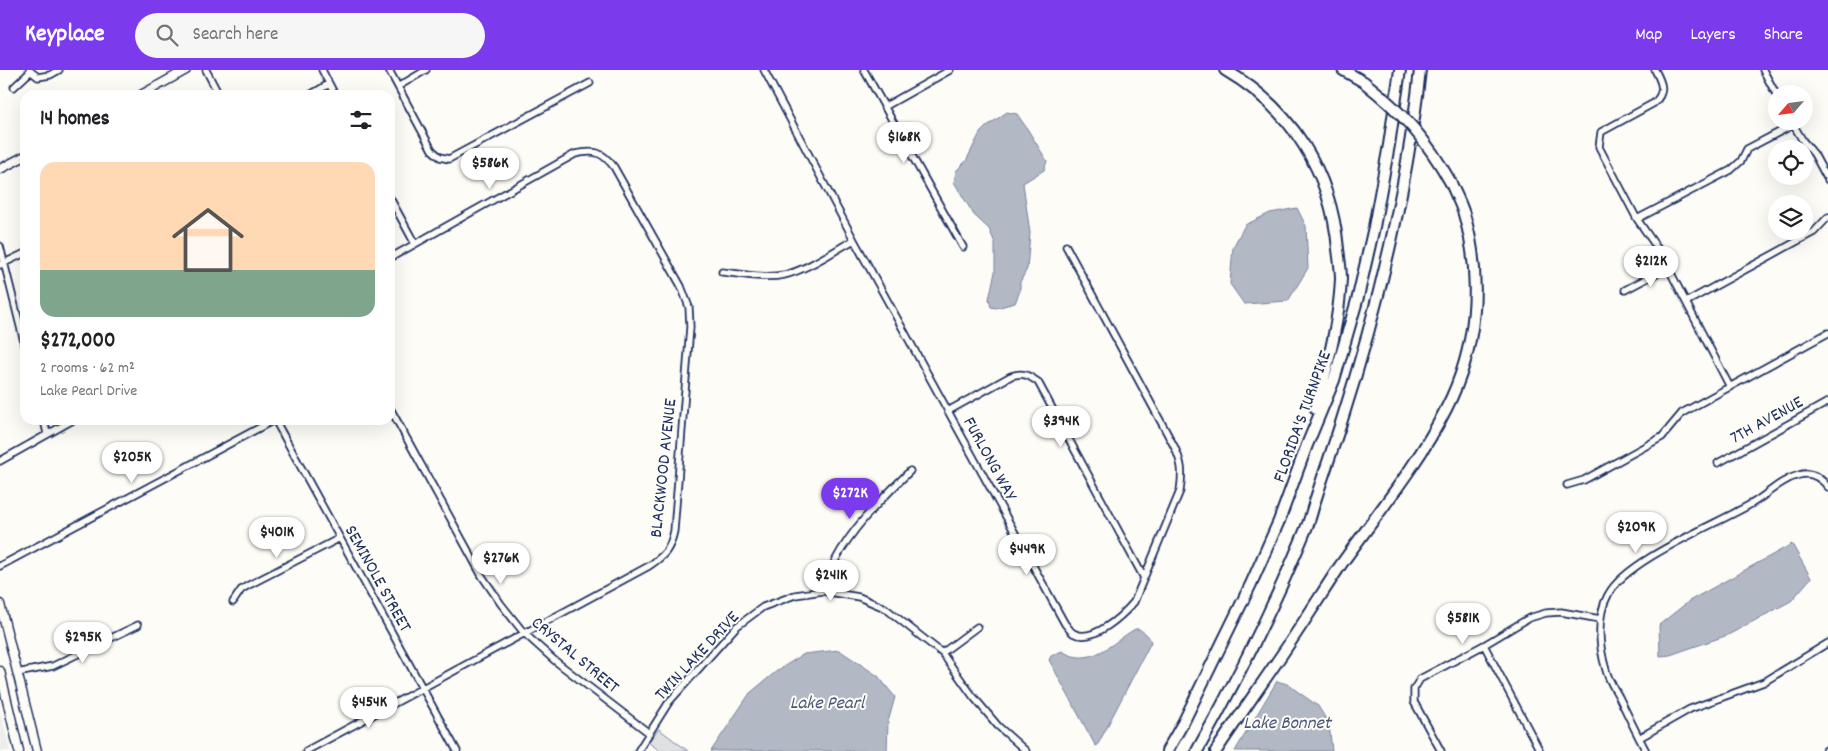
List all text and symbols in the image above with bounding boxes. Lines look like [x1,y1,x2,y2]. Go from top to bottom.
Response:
search box [135,13,485,58]
text: Keyplace [25,18,105,52]
icon: search [153,21,181,49]
text: Search here [193,22,278,49]
text: Map [1635,23,1662,48]
text: Layers [1690,23,1736,48]
text: Share [1764,23,1803,48]
north arrow [1768,85,1812,130]
map controls [1768,85,1813,240]
text: 14 homes [40,105,110,135]
icon: filters [347,106,375,134]
pin: $168K [869,122,939,164]
text: $168K [887,126,921,149]
button: locate [1768,140,1813,185]
pin: $586K [455,148,525,190]
text: $586K [471,152,509,175]
icon: home [163,195,253,285]
button: layers [1768,195,1813,240]
pin: $212K [1616,246,1686,288]
text: $212K [1635,250,1668,273]
text: $272,000 [40,327,115,357]
street label: FLORIDA'S TURNPIKE [1268,347,1339,486]
text: 2 rooms · 62 m² [40,357,135,380]
text: Lake Pearl Drive [40,380,137,403]
street label: 7TH AVENUE [1726,391,1808,451]
street label: BLACKWOOD AVENUE [645,397,684,539]
pin: $394K [1026,406,1096,448]
text: $394K [1043,410,1079,433]
street label: FURLONG WAY [956,413,1023,507]
pin: $205K [97,442,167,484]
text: $205K [113,446,151,469]
pin: $272K [815,478,885,520]
text: $272K [832,482,868,505]
pin: $209K [1601,512,1671,554]
pin: $401K [242,516,312,559]
text: $209K [1617,516,1655,539]
text: $401K [260,521,294,544]
street label: SEMINOLE STREET [337,521,416,637]
pin: $449K [992,534,1062,576]
text: $449K [1009,538,1045,561]
pin: $276K [466,542,536,585]
text: $276K [483,547,519,570]
pin: $241K [796,560,866,602]
text: $241K [815,564,847,587]
pin: $581K [1428,602,1498,645]
street label: TWIN LAKE DRIVE [650,606,746,707]
text: $581K [1447,607,1479,630]
street label: CRYSTAL STREET [525,612,624,700]
pin: $295K [48,622,118,664]
text: $295K [64,626,102,649]
pin: $454K [334,686,404,729]
text: $454K [351,691,387,714]
water label: Lake Pearl [790,691,866,718]
water label: Lake Bonnet [1243,711,1333,738]

